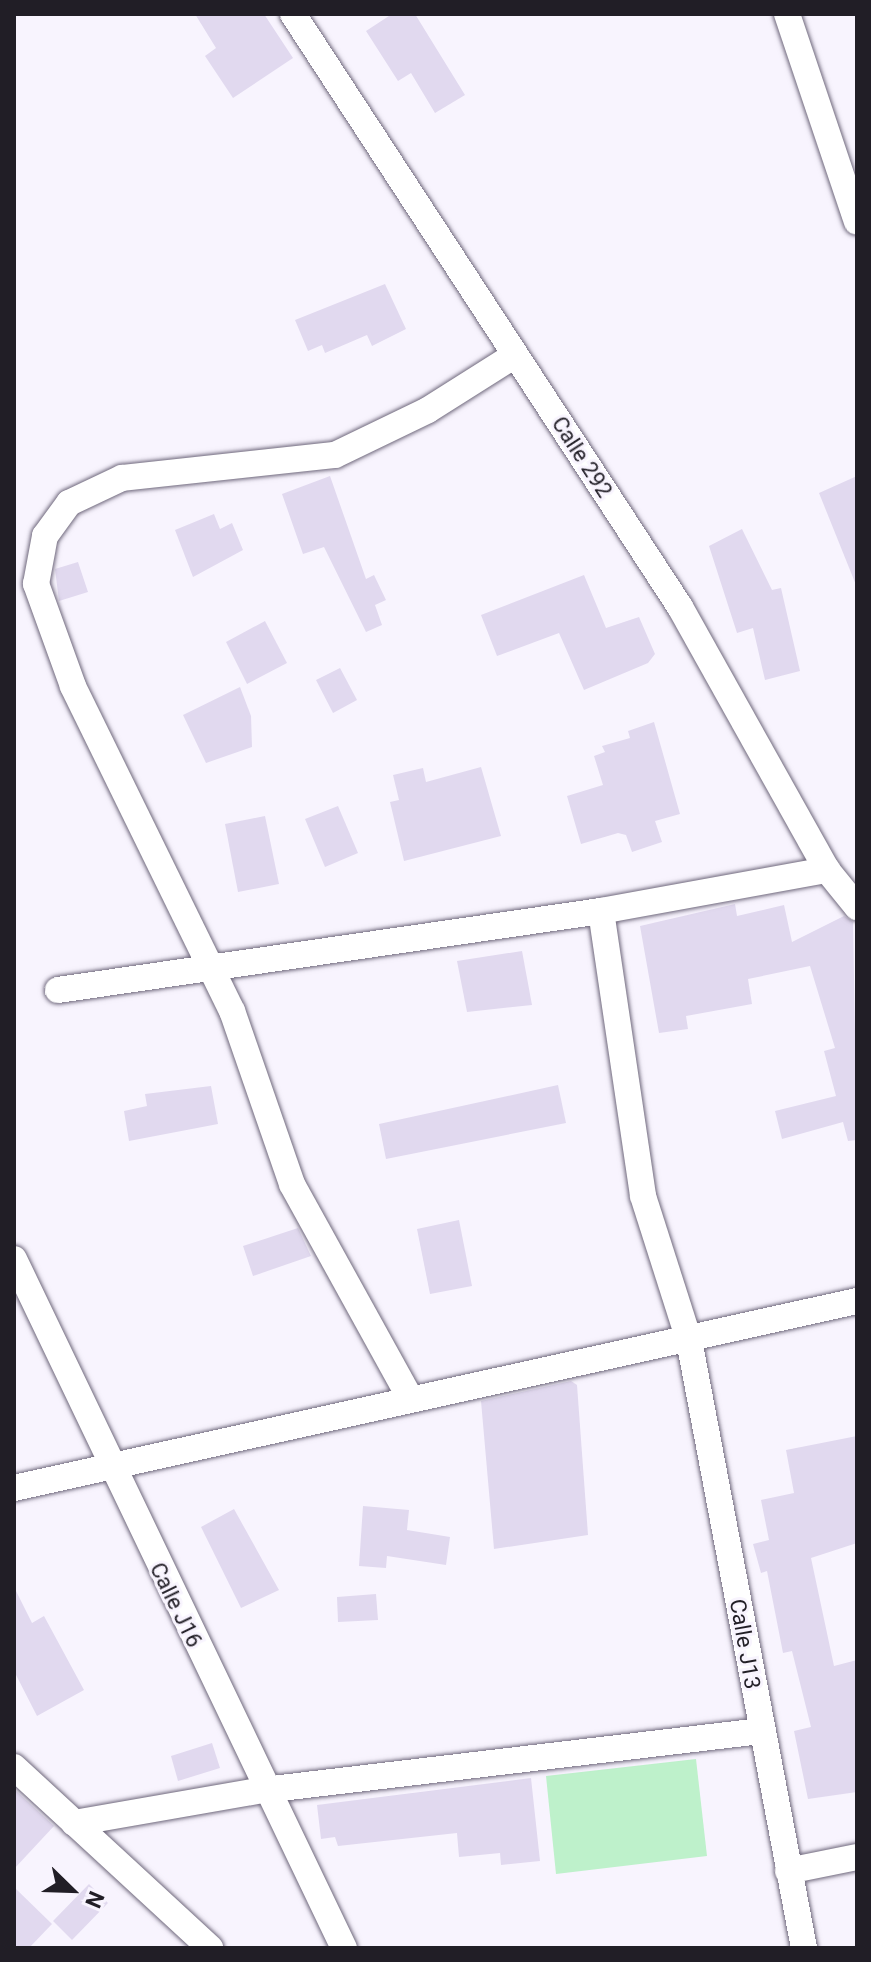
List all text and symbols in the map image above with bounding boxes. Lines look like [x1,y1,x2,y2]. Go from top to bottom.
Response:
street label: Calle 292 [546,412,618,502]
street label: Calle J16 [144,1558,208,1652]
street label: Calle J13 [724,1597,766,1691]
north arrow [32,1850,112,1930]
text: N [80,1888,109,1912]

